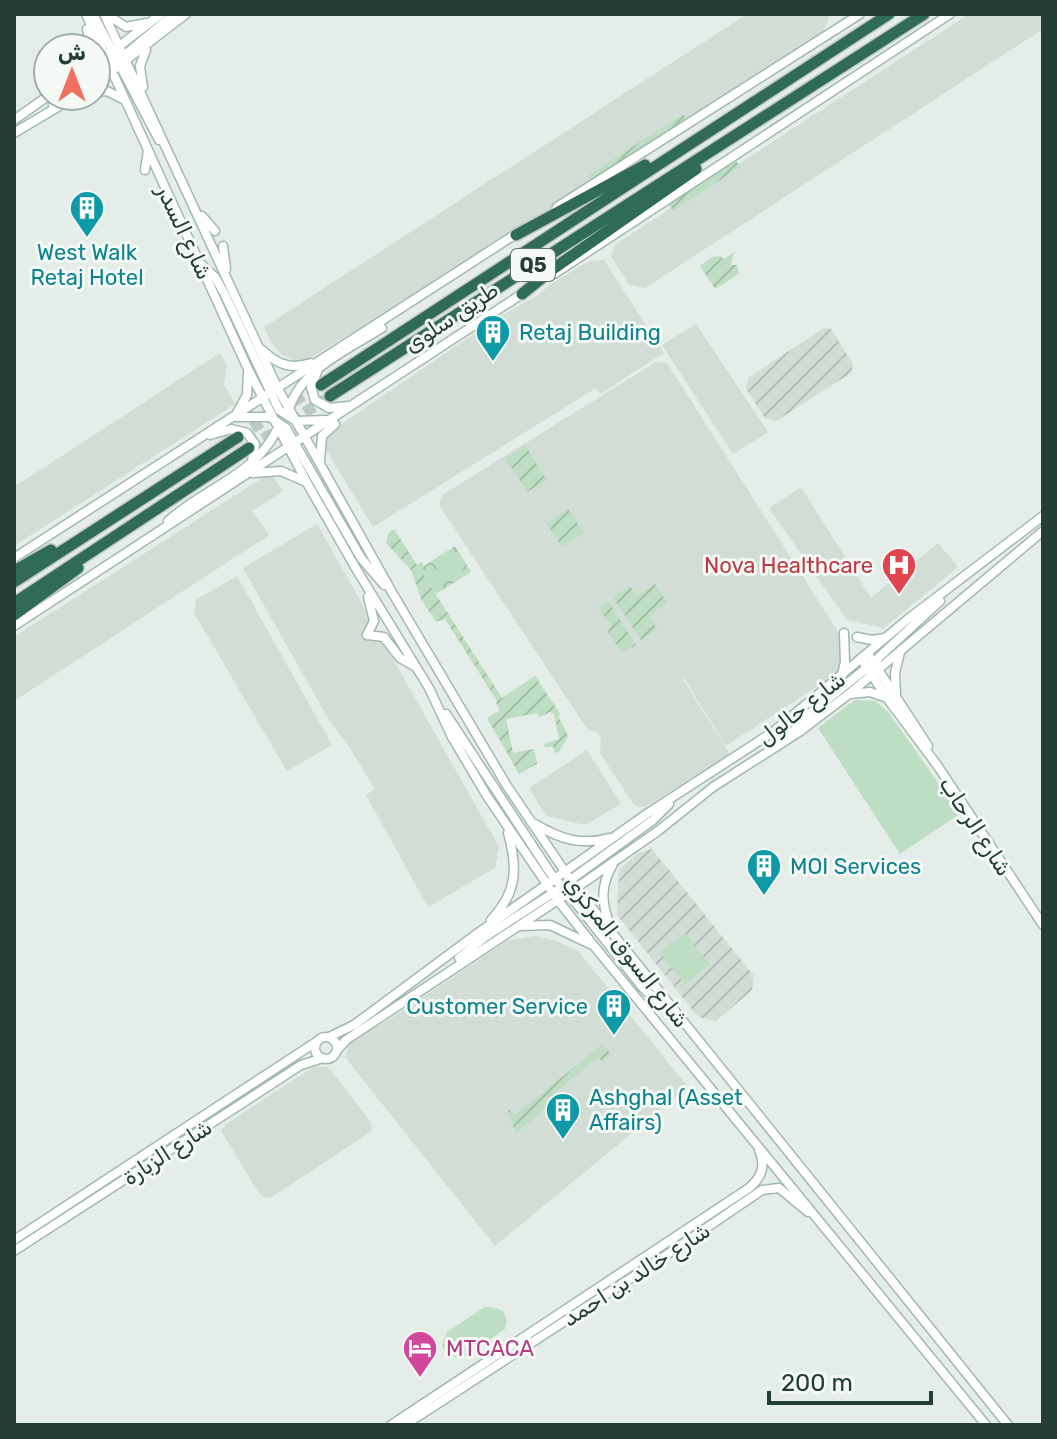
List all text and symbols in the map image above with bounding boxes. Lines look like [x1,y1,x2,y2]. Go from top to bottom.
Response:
north arrow [32,32,112,112]
text: ش [58,39,86,66]
street label: شارع السدر [148,179,218,285]
building icon: West Walk Retaj Hotel [68,189,106,239]
place label: West Walk Retaj Hotel [31,239,143,291]
road number: Q5 [511,249,555,281]
street label: طريق سلوى [399,276,503,359]
building icon: Retaj Building [474,313,512,363]
place label: Retaj Building [519,319,661,346]
hospital icon: Nova Healthcare [880,546,918,596]
place label: Nova Healthcare [704,552,873,579]
street label: شارع حالول [752,666,852,753]
street label: شارع الرحاب [932,772,1018,882]
building icon: MOI Services [745,847,783,897]
place label: MOI Services [790,853,921,880]
street label: شارع السوق المركزي [557,869,695,1034]
building icon: Customer Service [595,987,633,1037]
place label: Customer Service [406,993,588,1020]
place label: Ashghal (Asset Affairs) [589,1084,743,1136]
building icon: Ashghal (Asset Affairs) [544,1091,582,1141]
street label: شارع الزبارة [117,1114,218,1193]
street label: شارع خالد بن احمد [557,1217,716,1334]
hotel icon: MTCACA [401,1329,439,1379]
place label: MTCACA [446,1335,534,1362]
scale bar [769,1355,931,1405]
text: 200 m [781,1369,853,1397]

